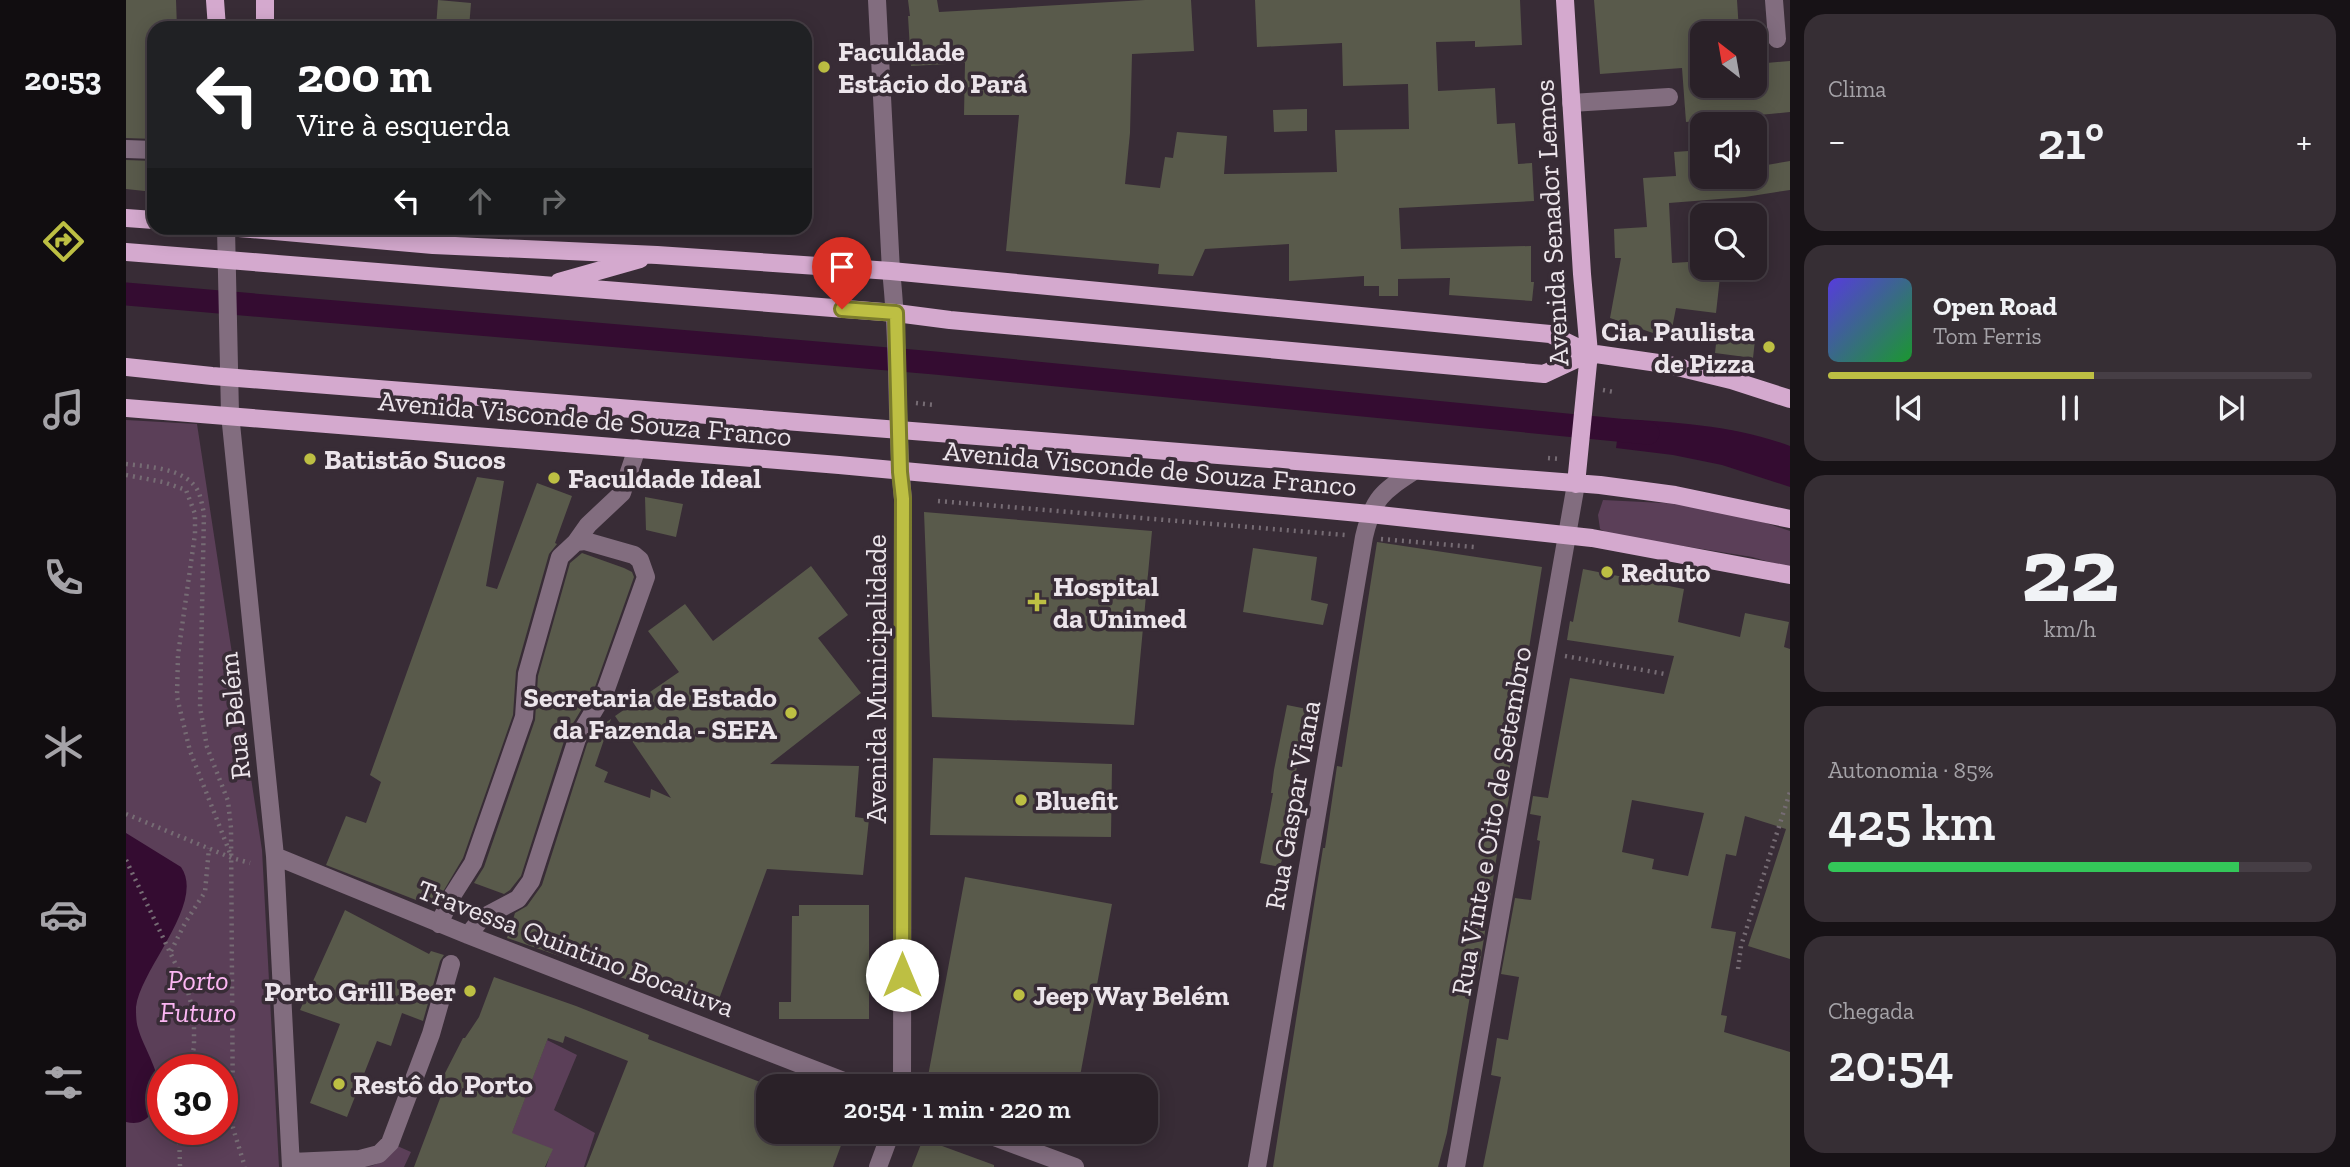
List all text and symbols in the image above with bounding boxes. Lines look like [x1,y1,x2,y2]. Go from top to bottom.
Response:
north arrow [1690,21,1768,98]
map controls [1690,21,1767,280]
place label: Faculdade Estácio do Pará [838,35,1027,100]
text: 200 m [297,46,432,105]
icon: left [182,49,273,140]
marker: Faculdade Estácio do Pará [816,59,832,75]
text: 20:53 [24,60,102,98]
text: Clima [1828,75,1886,103]
street label: Avenida Senador Lemos [1528,79,1575,367]
text: Vire à esquerda [297,106,510,144]
text: 21° [2038,110,2104,172]
button: sound [1690,112,1767,189]
text: − [1828,118,1846,164]
text: + [2296,118,2312,164]
icon: left [388,182,426,220]
icon: ahead [461,182,499,220]
icon: right [534,182,572,220]
button: search [1690,203,1767,280]
icon: directions [39,217,88,266]
pin [812,237,872,309]
icon: arrive [823,248,861,286]
text: Open Road [1933,290,2057,322]
place label: Cia. Paulista de Pizza [1601,315,1755,380]
text: Tom Ferris [1933,322,2042,350]
marker: Cia. Paulista de Pizza [1761,339,1777,355]
street label: Avenida Visconde de Souza Franco [377,384,793,453]
icon: music [39,385,88,434]
icon: previous [1890,389,1928,427]
icon: pause [2051,389,2089,427]
icon: next [2212,389,2250,427]
street label: Avenida Visconde de Souza Franco [942,434,1358,503]
place label: Batistão Sucos [324,443,506,476]
marker: Batistão Sucos [302,451,318,467]
place label: Faculdade Ideal [568,462,761,495]
marker: Faculdade Ideal [546,470,562,486]
text: 22 [2021,515,2119,624]
street label: Avenida Municipalidade [860,534,893,824]
icon: phone [39,553,88,602]
place label: Reduto [1621,556,1711,589]
marker: Reduto [1599,564,1615,580]
place label: Hospital da Unimed [1053,570,1187,635]
marker: Hospital da Unimed [1027,592,1047,612]
text: km/h [2044,615,2096,643]
street label: Rua Vinte e Oito de Setembro [1445,644,1538,998]
street label: Rua Belém [211,651,258,781]
place label: Secretaria de Estado da Fazenda - SEFA [523,681,778,746]
street label: Rua Gaspar Viana [1258,697,1327,912]
marker: Secretaria de Estado da Fazenda - SEFA [783,705,799,721]
icon: climate [39,722,88,771]
text: Autonomia · 85% [1828,756,1994,784]
place label: Bluefit [1035,784,1119,817]
text: 425 km [1828,791,1995,853]
marker: Bluefit [1013,792,1029,808]
street label: Travessa Quintino Bocaiuva [413,873,739,1024]
icon: car [39,890,88,939]
position arrow [865,938,939,1012]
park label: Porto Futuro [159,964,237,1029]
place label: Porto Grill Beer [264,975,456,1008]
place label: Jeep Way Belém [1033,979,1230,1012]
marker: Porto Grill Beer [462,983,478,999]
marker: Jeep Way Belém [1011,987,1027,1003]
text: Chegada [1828,997,1914,1025]
text: 20:54 [1828,1032,1954,1094]
speed limit sign: 30 [147,1054,238,1145]
icon: filters [39,1058,88,1107]
place label: Restô do Porto [353,1068,533,1101]
marker: Restô do Porto [331,1076,347,1092]
text: 20:54 · 1 min · 220 m [843,1093,1071,1125]

